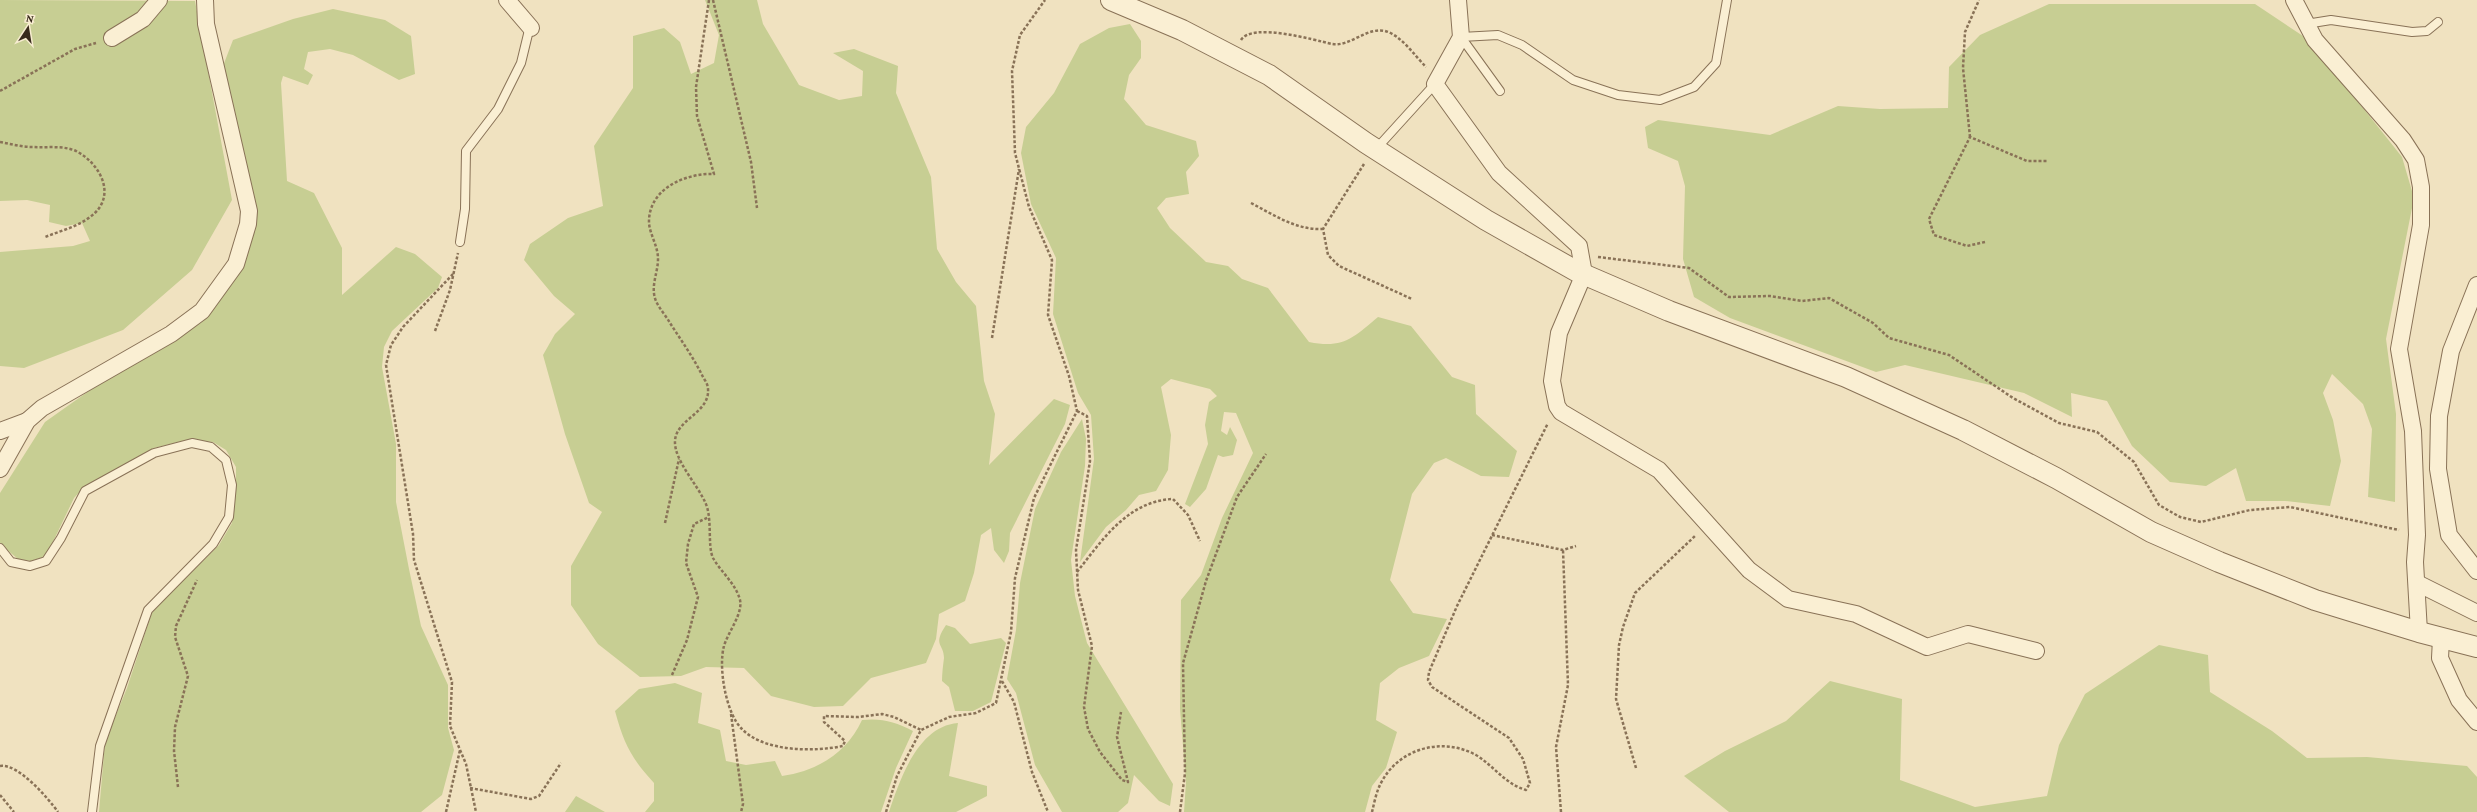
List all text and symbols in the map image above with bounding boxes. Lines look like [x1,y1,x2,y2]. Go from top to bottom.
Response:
north arrow [8,8,48,48]
text: N [25,12,35,25]

